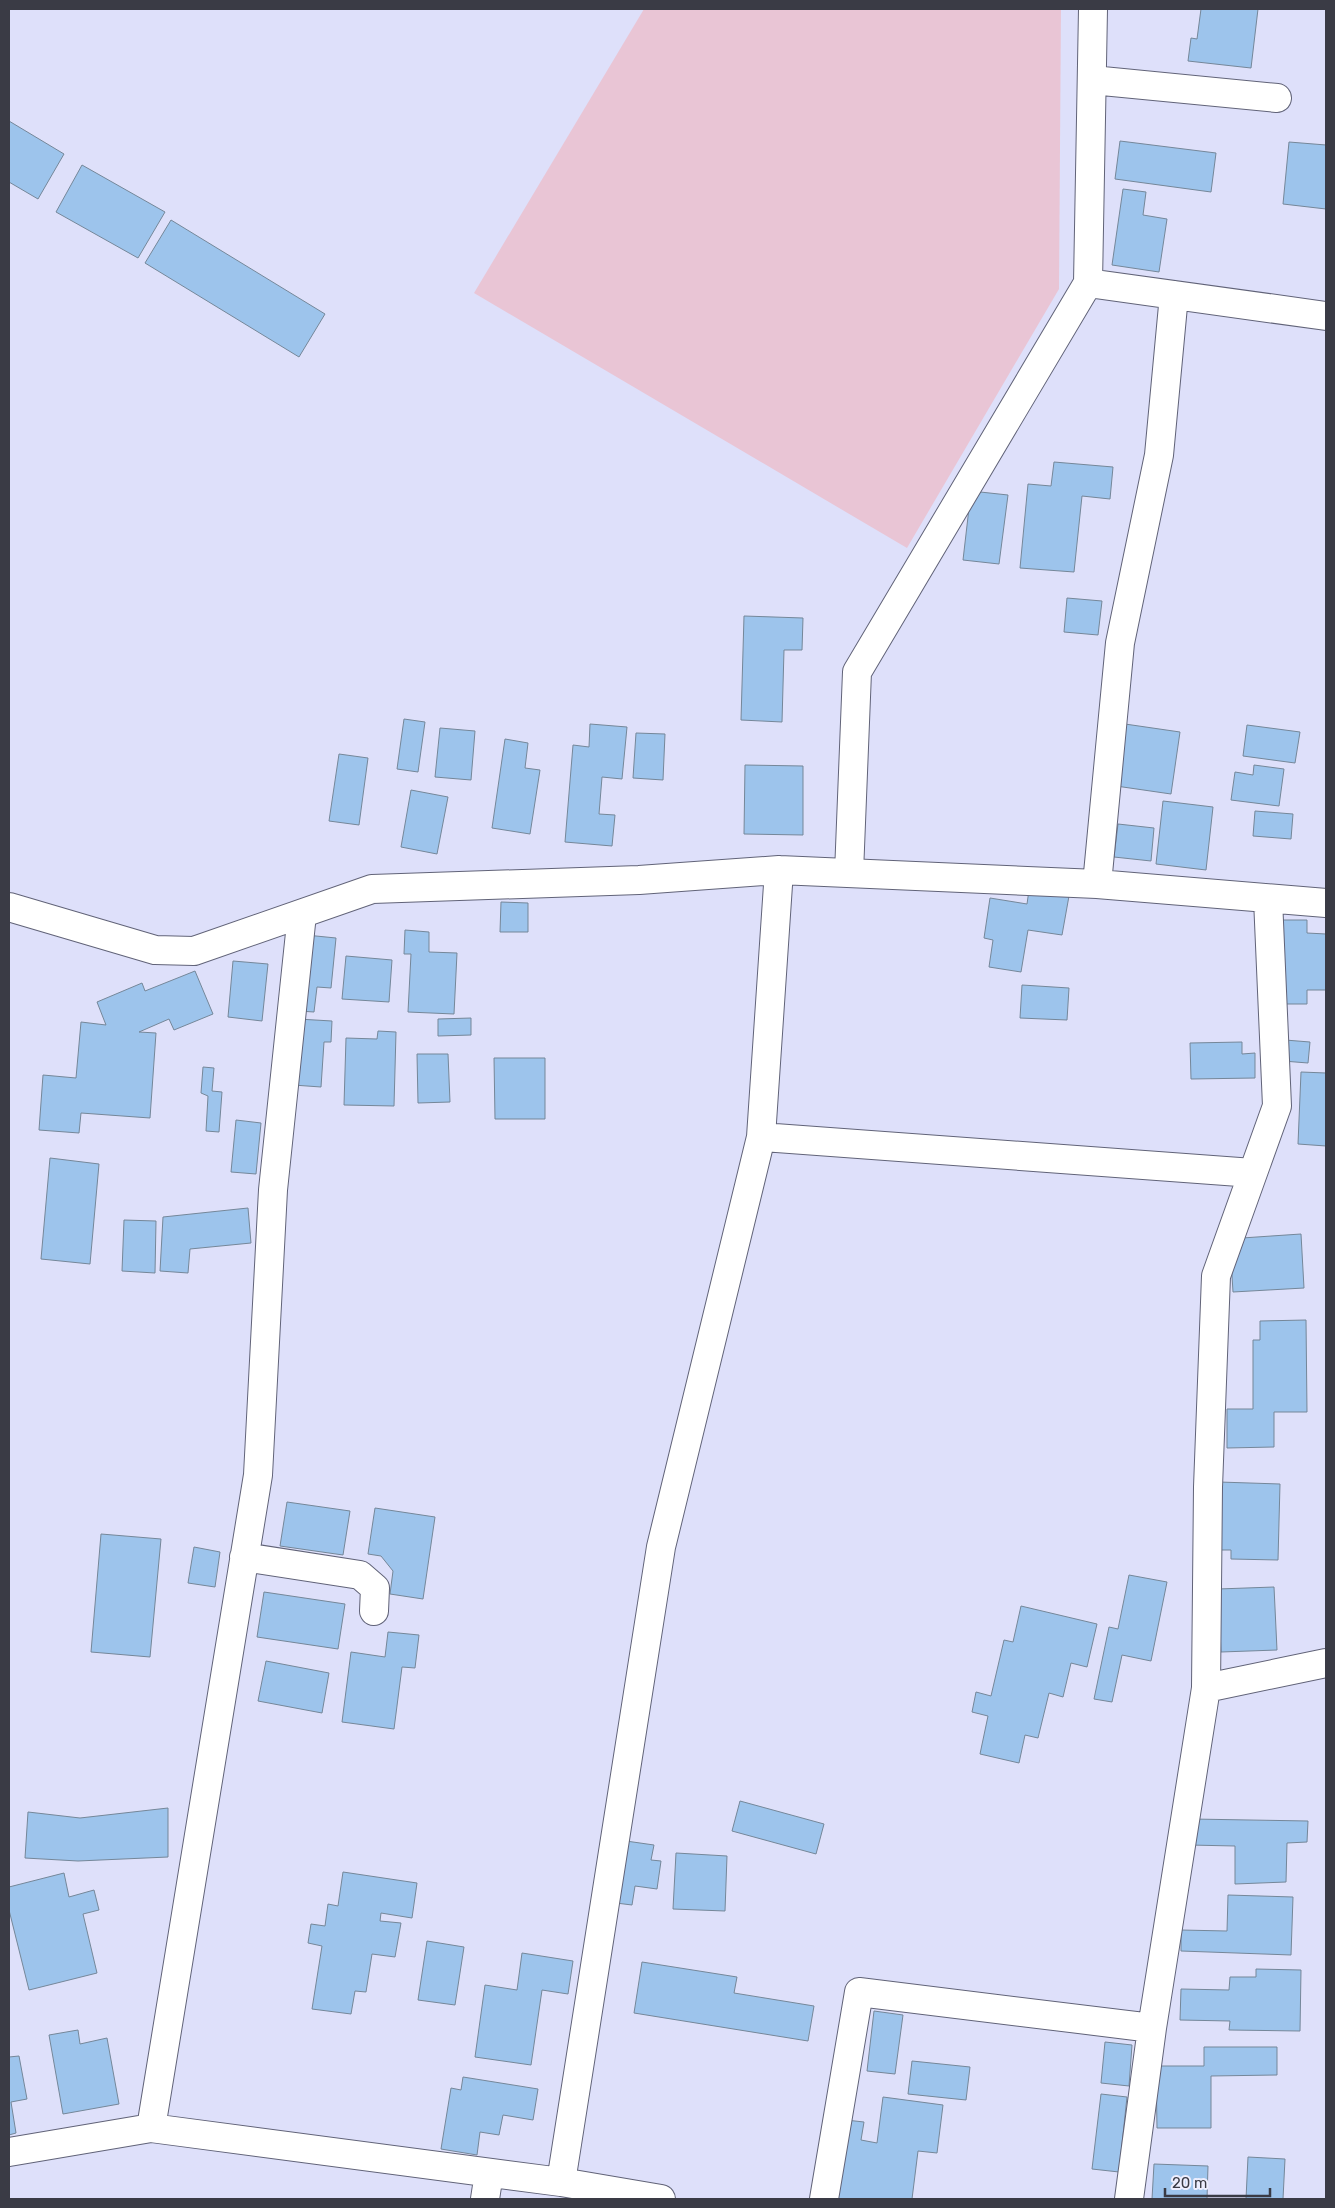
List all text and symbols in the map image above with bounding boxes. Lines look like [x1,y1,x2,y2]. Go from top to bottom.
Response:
scale bar [1165,2166,1270,2198]
text: 20 m [1172,2174,1207,2192]

